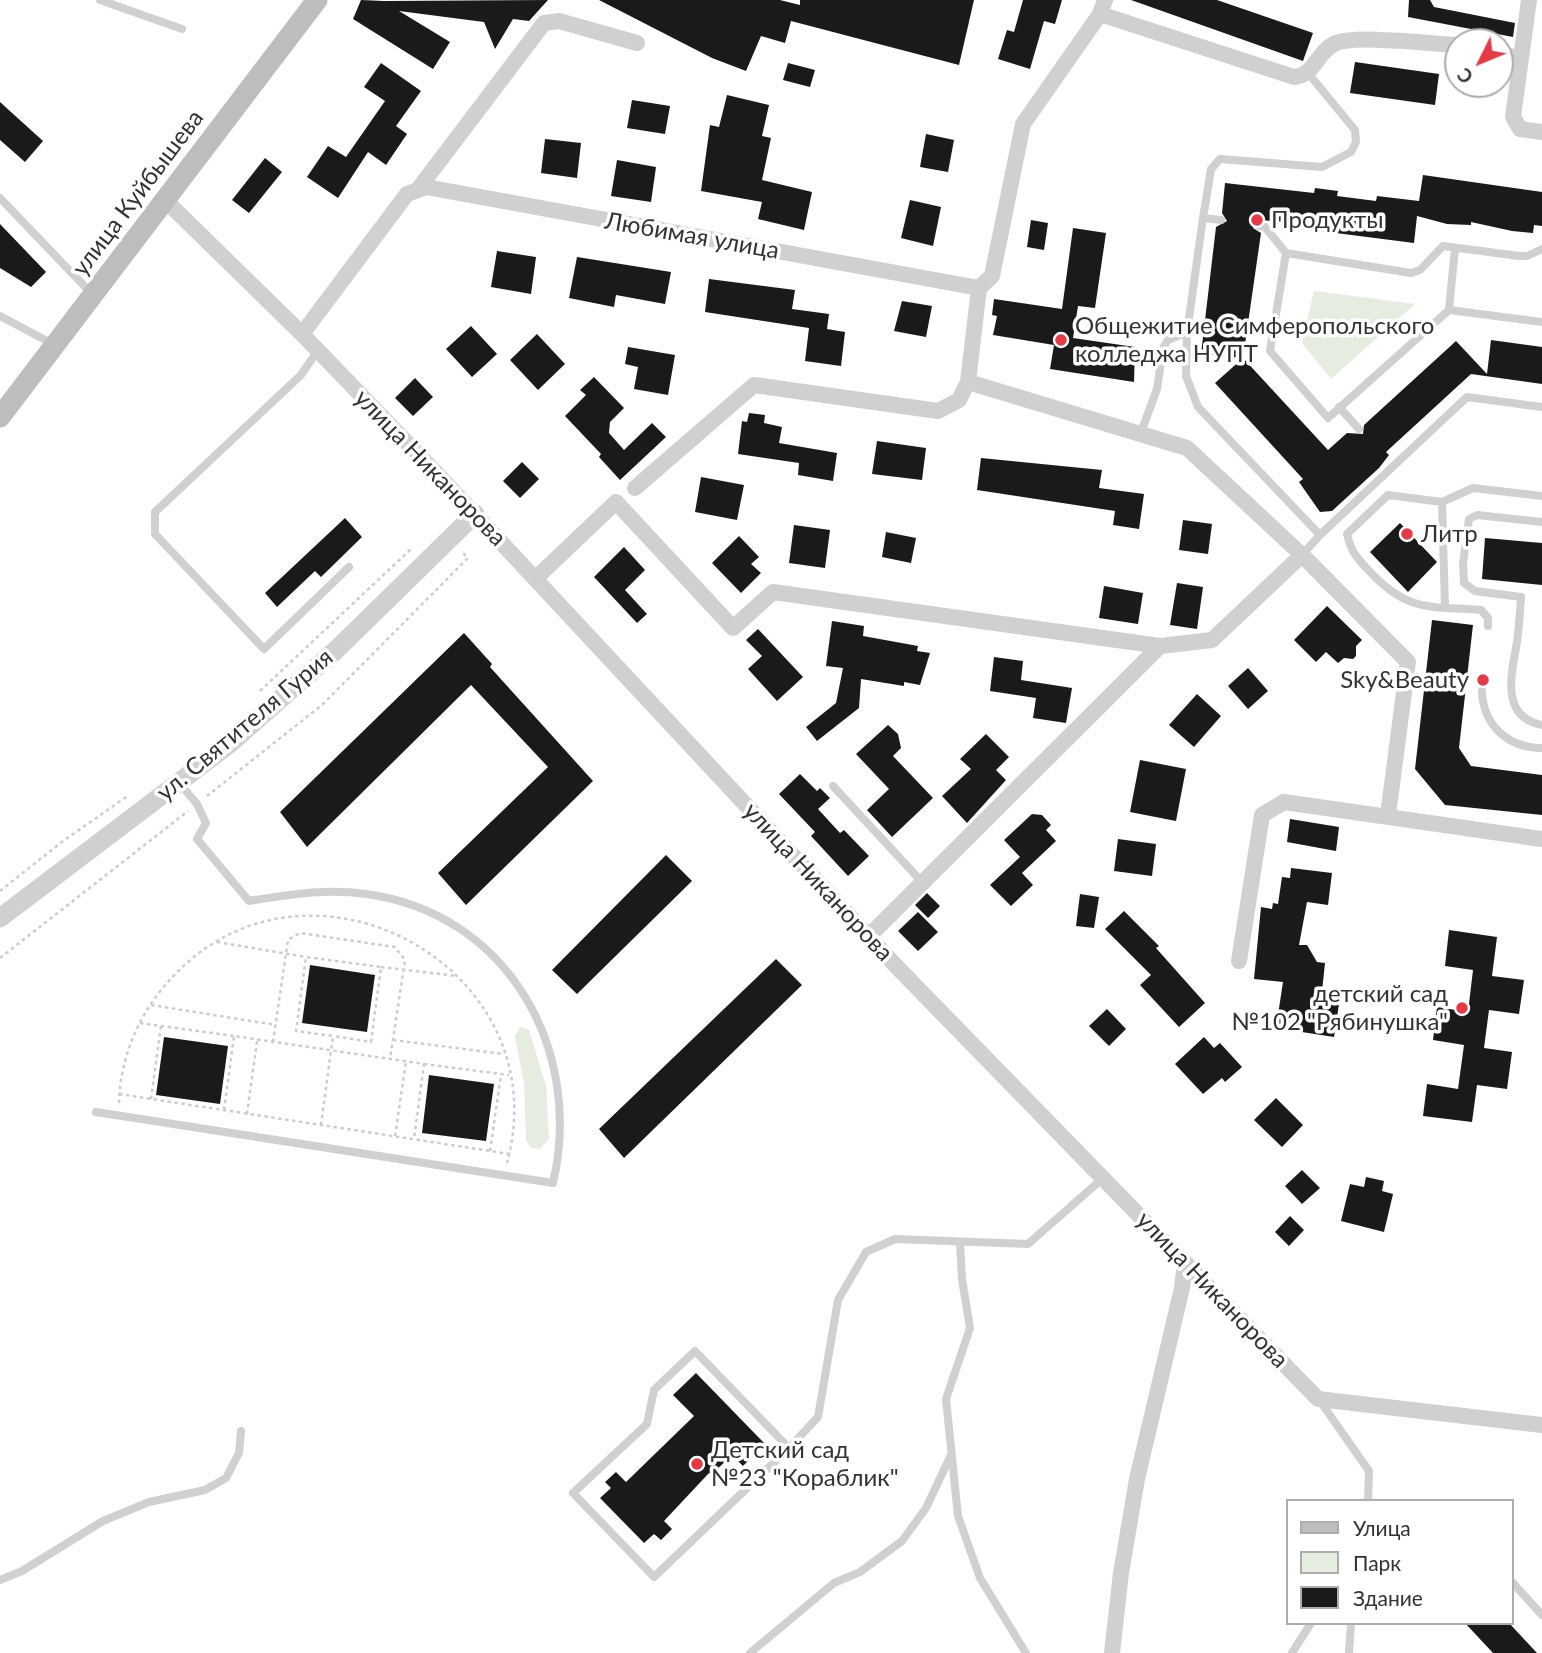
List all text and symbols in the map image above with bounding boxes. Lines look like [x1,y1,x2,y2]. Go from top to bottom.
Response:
north arrow [1444,28,1514,98]
text: С [1452,64,1477,89]
street label: улица Куйбышева [66,104,210,282]
place label: Продукты [1271,206,1384,234]
street label: Любимая улица [603,207,781,265]
marker: Продукты [1249,212,1265,228]
place label: Общежитие Симферопольского колледжа НУПТ [1075,312,1434,368]
marker: Общежитие Симферопольского колледжа НУПТ [1053,332,1069,348]
street label: улица Никанорова [348,384,512,552]
place label: Литр [1421,520,1478,548]
marker: Литр [1399,526,1415,542]
street label: ул. Святителя Гурия [151,643,339,807]
place label: Sky&Beauty [1340,666,1469,694]
marker: Sky&Beauty [1475,672,1491,688]
street label: улица Никанорова [737,797,899,967]
place label: детский сад №102 "Рябинушка" [1231,980,1448,1036]
marker: детский сад №102 "Рябинушка" [1454,1000,1470,1016]
street label: улица Никанорова [1130,1206,1294,1374]
place label: Детский сад №23 "Кораблик" [711,1436,899,1492]
marker: Детский сад №23 "Кораблик" [689,1456,705,1472]
legend [1286,1499,1514,1625]
text: Улица [1353,1515,1411,1540]
text: Парк [1353,1550,1401,1575]
text: Здание [1353,1585,1423,1610]

